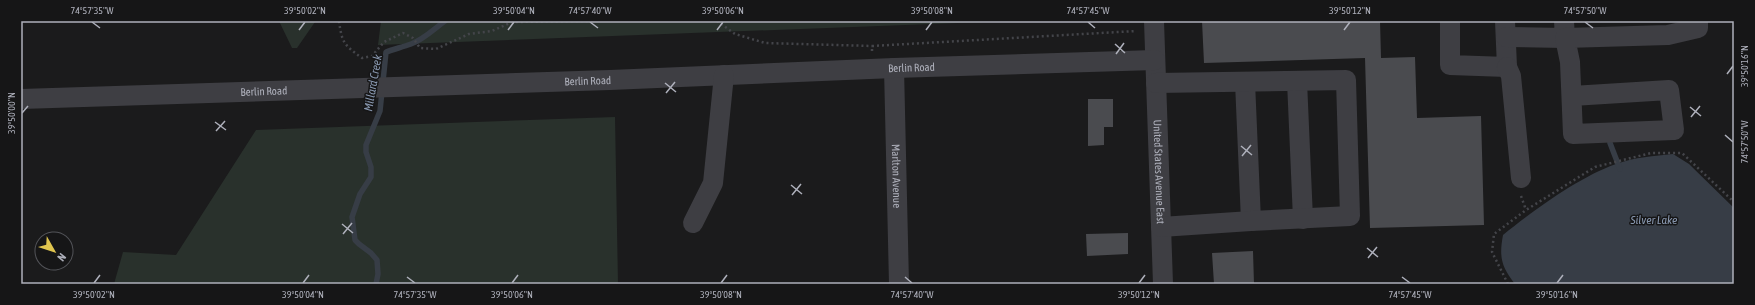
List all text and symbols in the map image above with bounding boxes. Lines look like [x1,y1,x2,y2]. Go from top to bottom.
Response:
text: 74°57'35"W [70,5,114,16]
text: 39°50'02"N [284,5,326,16]
text: 39°50'04"N [493,5,535,16]
text: 74°57'40"W [568,5,612,16]
text: 39°50'06"N [702,5,744,16]
text: 39°50'08"N [911,5,953,16]
text: 74°57'45"W [1066,5,1110,16]
text: 39°50'12"N [1329,5,1371,16]
text: 74°57'50"W [1563,5,1607,16]
text: 39°50'16"N [1739,45,1750,87]
water label: Millard Creek [361,53,385,113]
street label: Berlin Road [888,61,935,74]
street label: Berlin Road [564,74,611,87]
street label: Berlin Road [240,84,287,98]
text: 39°50'00"N [6,92,17,134]
street label: United States Avenue East [1151,120,1167,224]
text: 74°57'50"W [1739,120,1750,164]
street label: Marlton Avenue [890,144,903,208]
water label: Silver Lake [1629,213,1678,227]
north arrow [34,231,74,271]
text: N [55,251,68,264]
text: 39°50'02"N [73,289,115,300]
text: 39°50'04"N [282,289,324,300]
text: 74°57'35"W [393,289,437,300]
text: 39°50'06"N [491,289,533,300]
text: 39°50'08"N [700,289,742,300]
text: 74°57'40"W [890,289,934,300]
text: 39°50'12"N [1118,289,1160,300]
text: 74°57'45"W [1388,289,1432,300]
text: 39°50'16"N [1536,289,1578,300]

